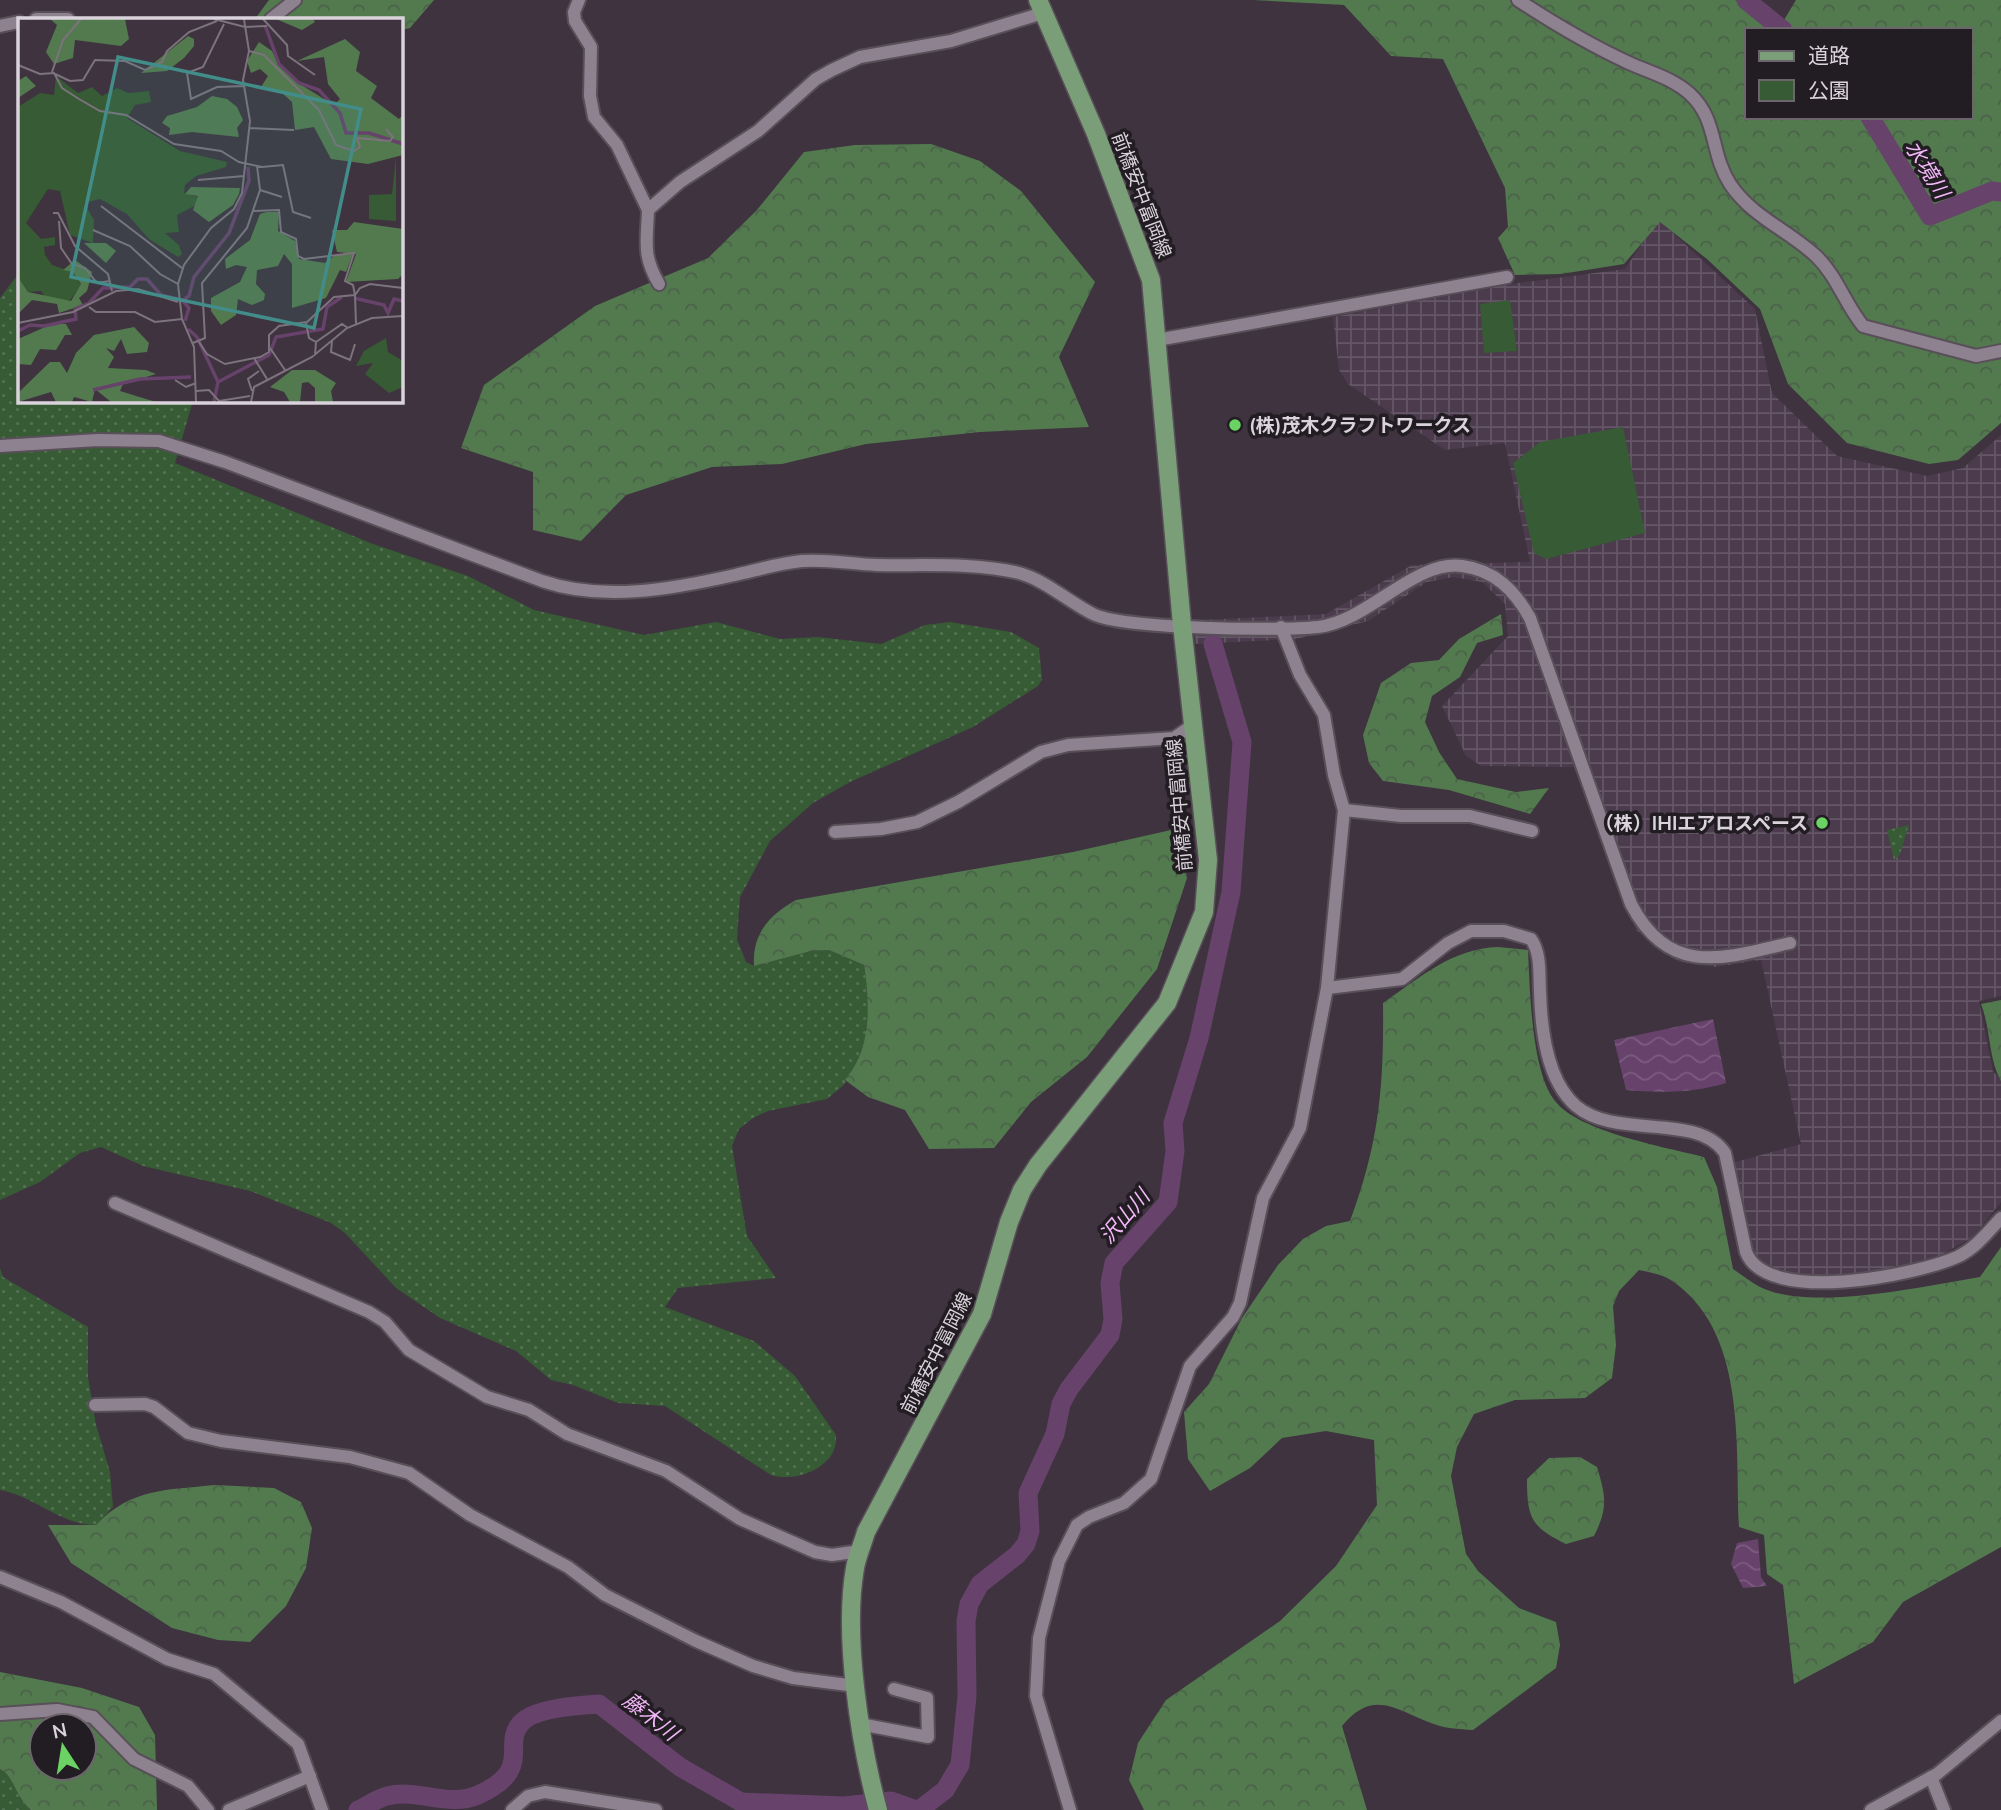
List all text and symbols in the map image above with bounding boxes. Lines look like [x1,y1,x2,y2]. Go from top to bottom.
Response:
inset map [18,18,402,402]
legend [1745,28,1973,119]
text: 道路 [1808,42,1850,68]
text: 公園 [1808,77,1850,103]
street label: 前橋安中富岡線 [1107,129,1177,261]
water label: 水境川 [1900,135,1957,204]
place label: (株)茂木クラフトワークス [1249,413,1471,437]
marker: (株)茂木クラフトワークス [1227,417,1243,433]
street label: 前橋安中富岡線 [1161,738,1197,872]
place label: （株）IHIエアロスペース [1595,811,1808,835]
marker: （株）IHIエアロスペース [1814,815,1830,831]
water label: 沢山川 [1094,1182,1156,1248]
street label: 前橋安中富岡線 [895,1288,977,1418]
water label: 藤木川 [618,1686,685,1747]
north arrow [28,1712,98,1782]
text: N [50,1717,69,1744]

